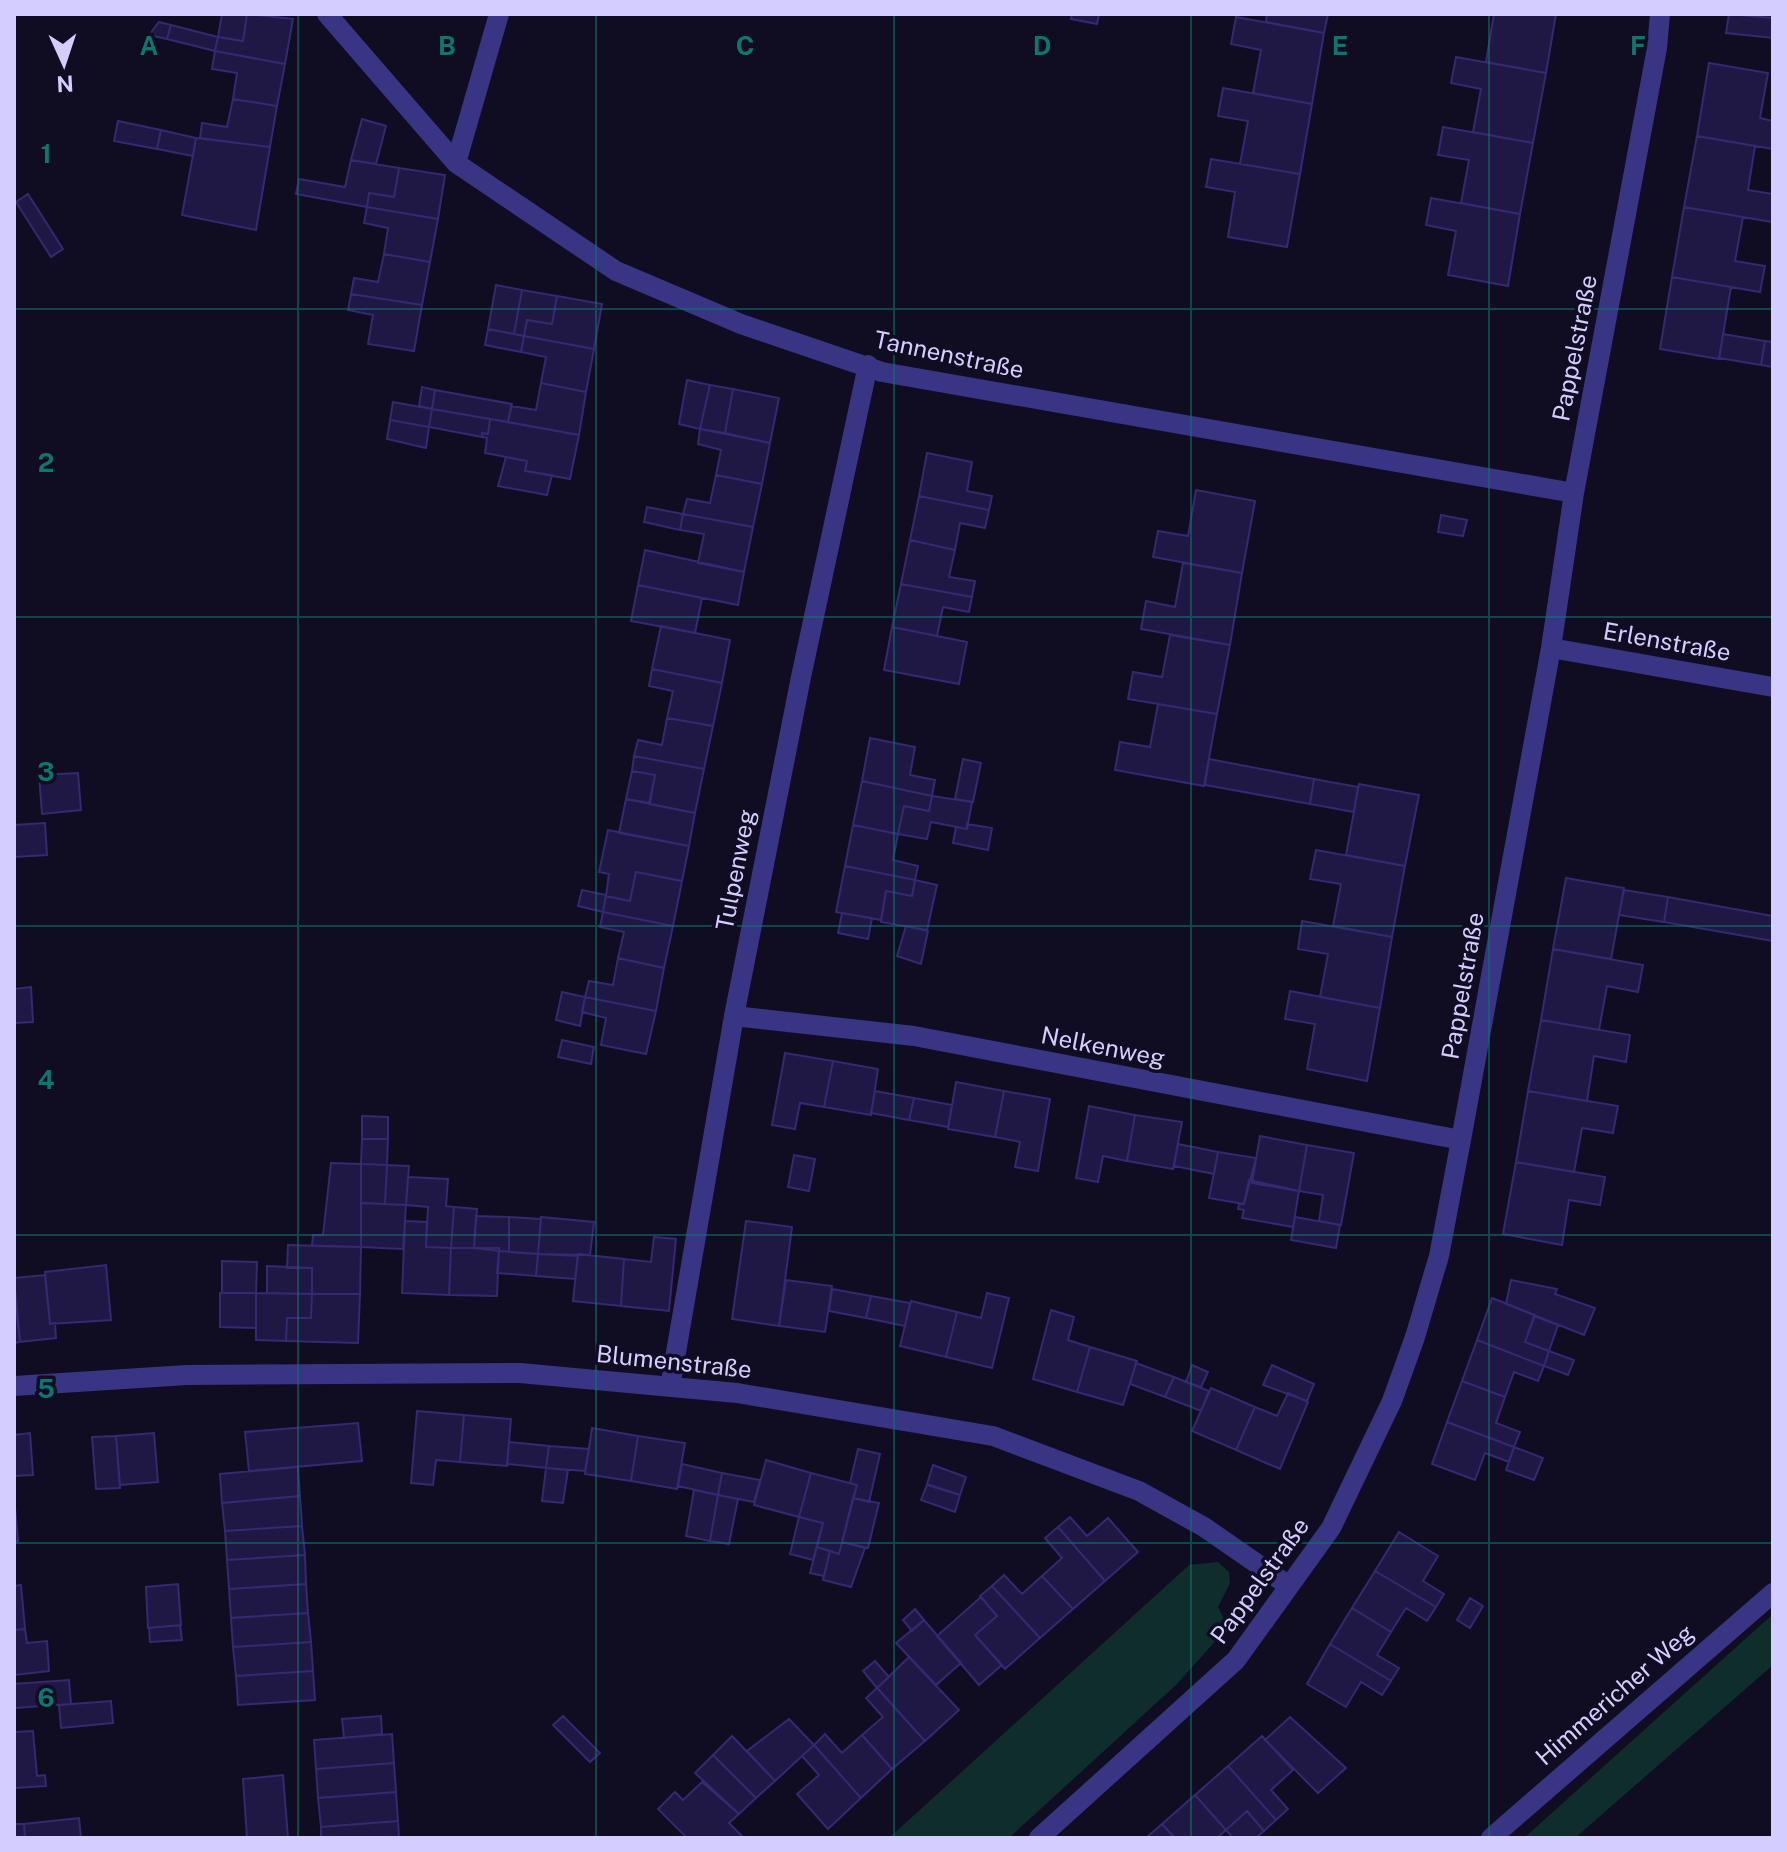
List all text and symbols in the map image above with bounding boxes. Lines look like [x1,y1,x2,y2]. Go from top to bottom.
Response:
north arrow [24,24,104,104]
text: A [140,30,159,61]
text: B [438,30,456,61]
text: C [736,30,754,61]
text: D [1033,30,1051,61]
text: E [1332,30,1348,61]
text: F [1630,30,1646,61]
text: N [56,71,74,97]
text: 1 [40,138,52,169]
street label: Pappelstraße [1546,272,1602,423]
street label: Tannenstraße [872,324,1027,384]
text: 2 [38,447,54,478]
street label: Erlenstraße [1601,616,1733,666]
text: 3 [37,756,55,787]
street label: Tulpenweg [710,807,760,933]
street label: Pappelstraße [1435,910,1489,1061]
street label: Nelkenweg [1039,1020,1167,1072]
text: 4 [37,1064,55,1095]
street label: Blumenstraße [595,1339,753,1383]
text: 5 [37,1373,55,1404]
street label: Pappelstraße [1204,1512,1314,1649]
street label: Himmericher Weg [1530,1618,1699,1770]
text: 6 [37,1682,55,1713]

